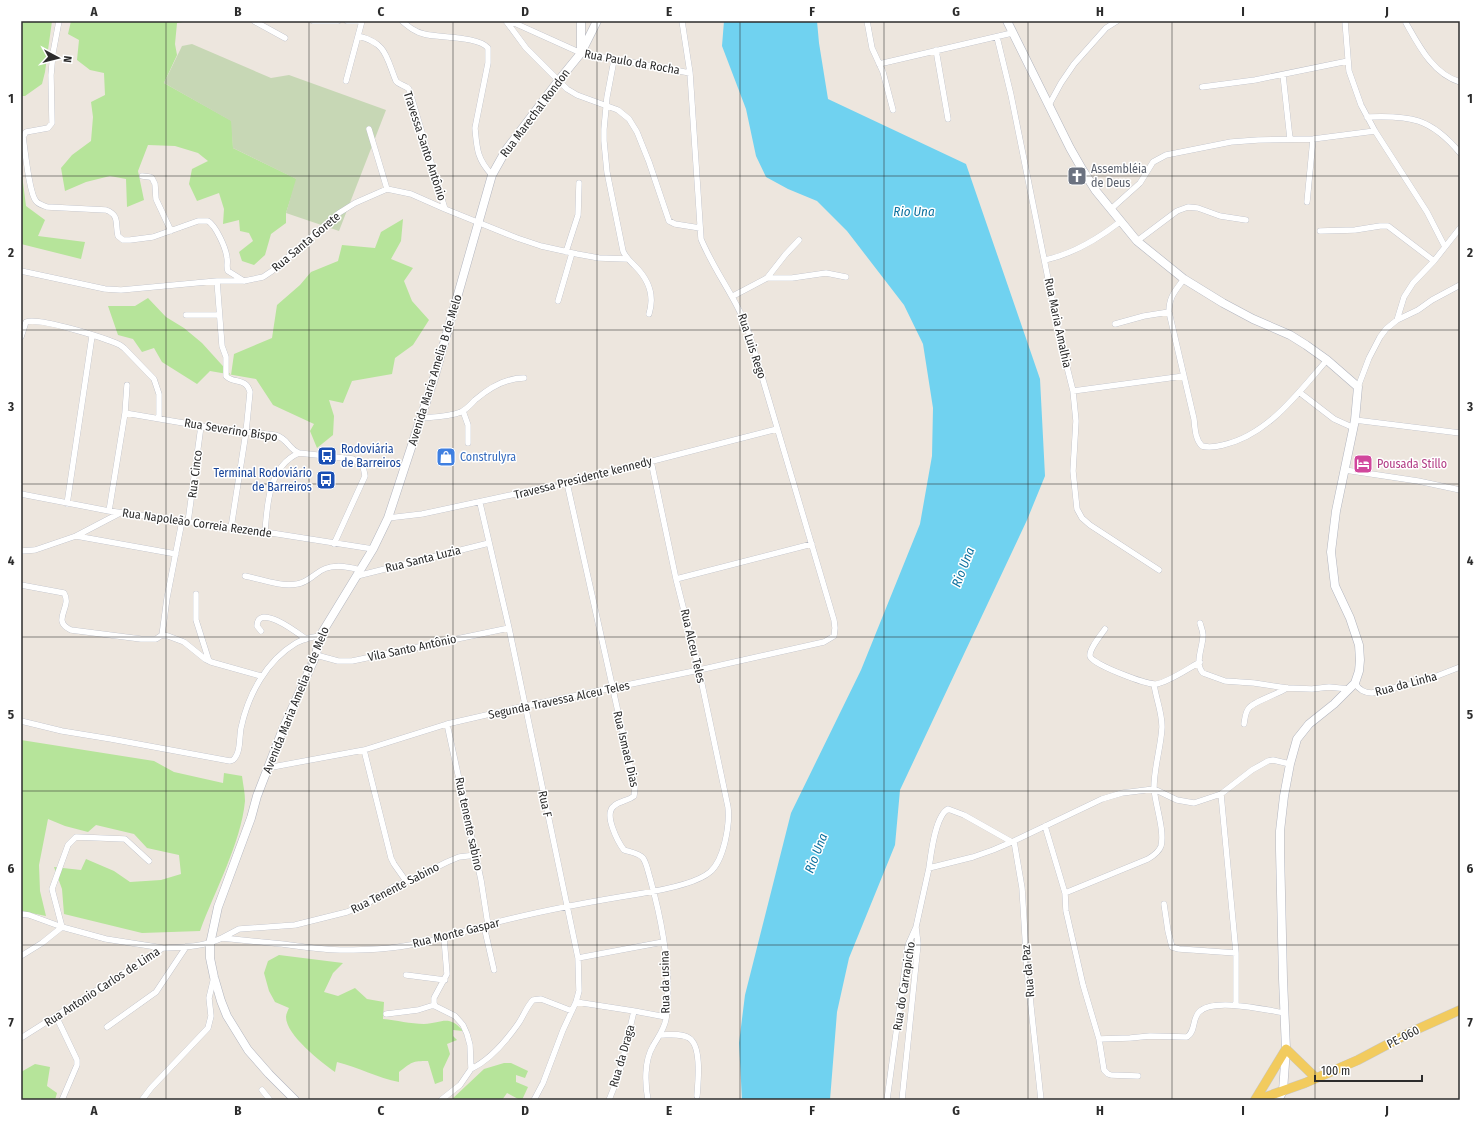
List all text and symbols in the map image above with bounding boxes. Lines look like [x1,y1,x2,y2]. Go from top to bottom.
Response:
text: A [89,4,98,19]
text: B [234,4,242,19]
text: C [378,4,385,19]
text: D [521,4,529,19]
text: E [666,4,672,19]
text: F [809,4,815,19]
text: G [952,4,960,19]
text: H [1096,4,1104,19]
text: I [1241,4,1245,19]
text: J [1384,4,1389,19]
north arrow [38,38,78,78]
street label: Rua Paulo da Rocha [583,47,681,77]
text: N [61,55,74,63]
street label: Rua Marechal Rondon [497,66,573,160]
street label: Travessa Santo Antônio [401,90,449,202]
text: 1 [8,91,14,106]
text: 1 [1467,91,1473,106]
place label: Assembléia de Deus [1091,162,1147,190]
church icon: Assembléia de Deus [1066,165,1088,187]
water label: Rio Una [893,204,935,219]
street label: Rua Santa Gorete [269,209,343,275]
text: 2 [7,245,14,260]
text: 2 [1466,245,1473,260]
street label: Rua Maria Amalhia [1042,277,1074,369]
street label: Avenida Maria Amelia B de Melo [405,293,465,447]
street label: Rua Luis Rego [735,312,769,380]
text: 3 [7,399,14,414]
text: 3 [1466,399,1473,414]
street label: Rua Severino Bispo [183,416,279,444]
place label: Rodoviária de Barreiros [341,442,401,470]
bus stop icon: Rodoviária de Barreiros [316,445,338,467]
shop icon: Construlyra [435,446,457,468]
street label: Rua Cinco [185,449,205,499]
place label: Construlyra [460,450,516,464]
hotel icon: Pousada Stillo [1352,453,1374,475]
street label: Travessa Presidente kennedy [513,454,654,502]
place label: Pousada Stillo [1377,457,1447,471]
place label: Terminal Rodoviário de Barreiros [214,466,312,494]
bus stop icon: Terminal Rodoviário de Barreiros [315,469,337,491]
street label: Rua Napoleão Correia Rezende [121,506,273,540]
street label: Rua Santa Luzia [384,543,462,575]
water label: Rio Una [949,545,977,589]
text: 4 [8,553,15,568]
text: 4 [1467,553,1474,568]
street label: Rua Alceu Teles [678,607,708,685]
street label: Avenida Maria Amelia B de Melo [260,625,332,775]
street label: Vila Santo Antônio [366,632,458,664]
street label: Rua da Linha [1374,669,1439,699]
street label: Segunda Travessa Alceu Teles [487,678,631,722]
text: 5 [8,707,14,722]
text: 5 [1467,707,1473,722]
street label: Rua Ismael Dias [610,710,642,788]
street label: Rua tenente sabino [452,776,486,872]
street label: Rua F [535,789,555,819]
water label: Rio Una [802,831,830,875]
street label: Rua Tenente Sabino [348,860,442,916]
text: 6 [8,861,15,876]
text: 6 [1467,861,1474,876]
street label: Rua Monte Gaspar [411,915,502,951]
street label: Rua do Carrapicho [890,940,918,1032]
street label: Rua Antonio Carlos de Lima [42,944,162,1030]
street label: Rua da Paz [1019,944,1037,998]
street label: Rua da usina [657,950,673,1014]
text: 7 [8,1015,14,1030]
text: 7 [1467,1015,1473,1030]
street label: Rua da Draga [606,1023,638,1089]
street label: PE-060 [1384,1023,1422,1051]
scale bar [1315,1057,1422,1083]
text: 100 m [1321,1064,1350,1078]
text: A [89,1103,98,1118]
text: B [234,1103,242,1118]
text: C [378,1103,385,1118]
text: D [521,1103,529,1118]
text: E [666,1103,672,1118]
text: F [809,1103,815,1118]
text: G [952,1103,960,1118]
text: H [1096,1103,1104,1118]
text: I [1241,1103,1245,1118]
text: J [1384,1103,1389,1118]

